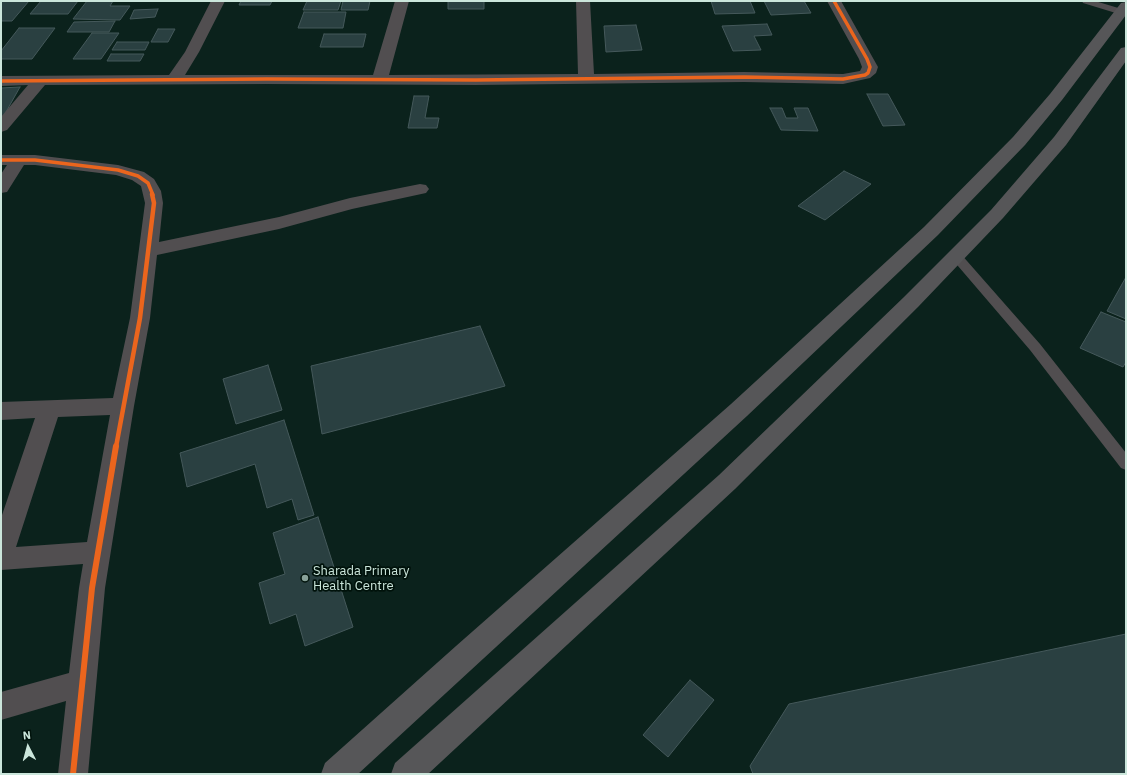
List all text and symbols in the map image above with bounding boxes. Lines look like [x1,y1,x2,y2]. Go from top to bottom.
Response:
place label: Sharada Primary Health Centre [313,563,410,594]
marker: Sharada Primary Health Centre [300,573,310,583]
north arrow [8,727,48,767]
text: N [22,728,31,742]

